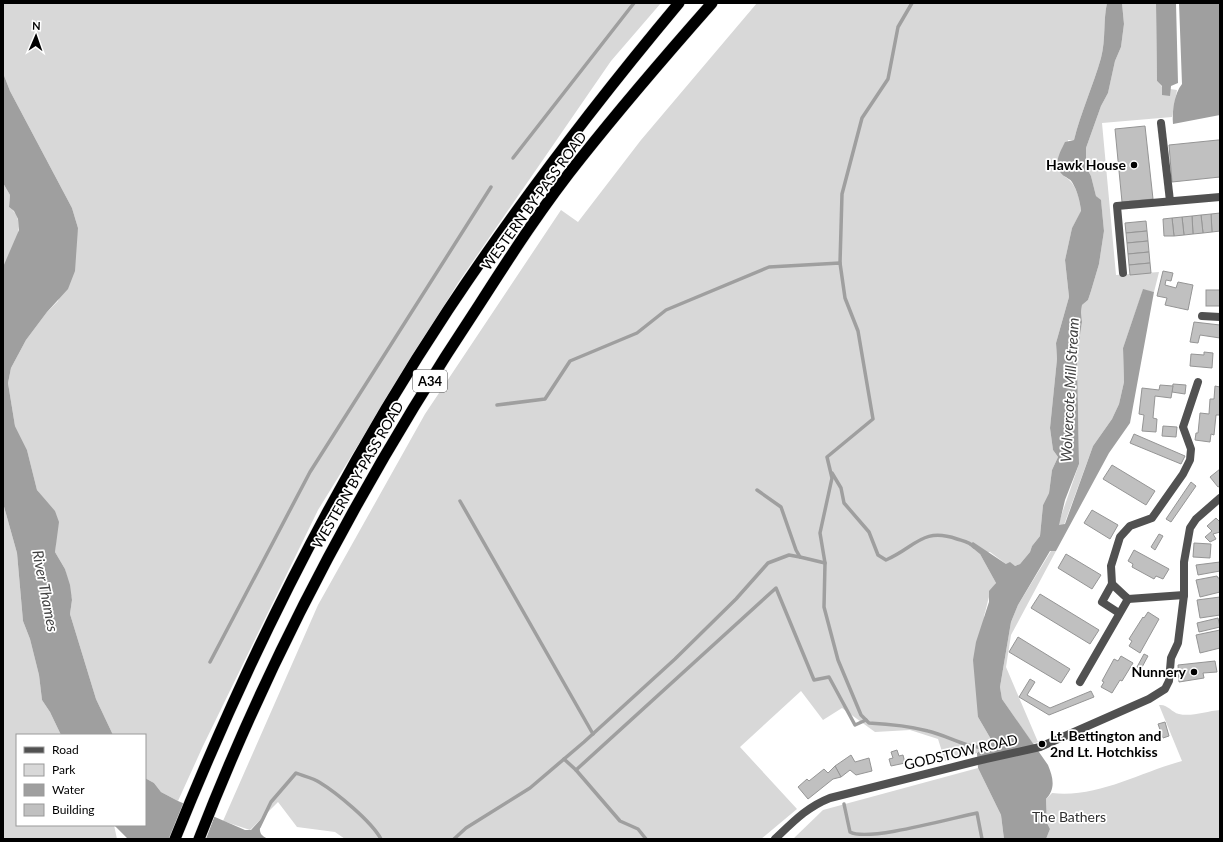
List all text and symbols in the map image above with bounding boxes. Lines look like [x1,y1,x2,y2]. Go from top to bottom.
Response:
north arrow [16,16,56,56]
text: N [32,19,41,32]
street label: WESTERN BY-PASS ROAD [478,128,590,273]
place label: Hawk House [1046,156,1127,173]
marker: Hawk House [1129,160,1139,170]
water label: Wolvercote Mill Stream [1056,317,1082,463]
road number: A34 [413,370,447,392]
street label: WESTERN BY-PASS ROAD [308,398,407,551]
water label: River Thames [29,548,63,633]
place label: Nunnery [1132,663,1187,680]
marker: Nunnery [1189,667,1199,677]
place label: Lt. Bettington and 2nd Lt. Hotchkiss [1050,727,1161,760]
street label: GODSTOW ROAD [902,730,1019,773]
legend [16,734,146,826]
marker: Lt. Bettington and 2nd Lt. Hotchkiss [1037,739,1047,749]
text: Road [52,742,79,757]
text: Park [52,762,76,777]
text: Water [52,782,85,797]
text: Building [52,802,95,817]
park label: The Bathers [1032,808,1106,825]

